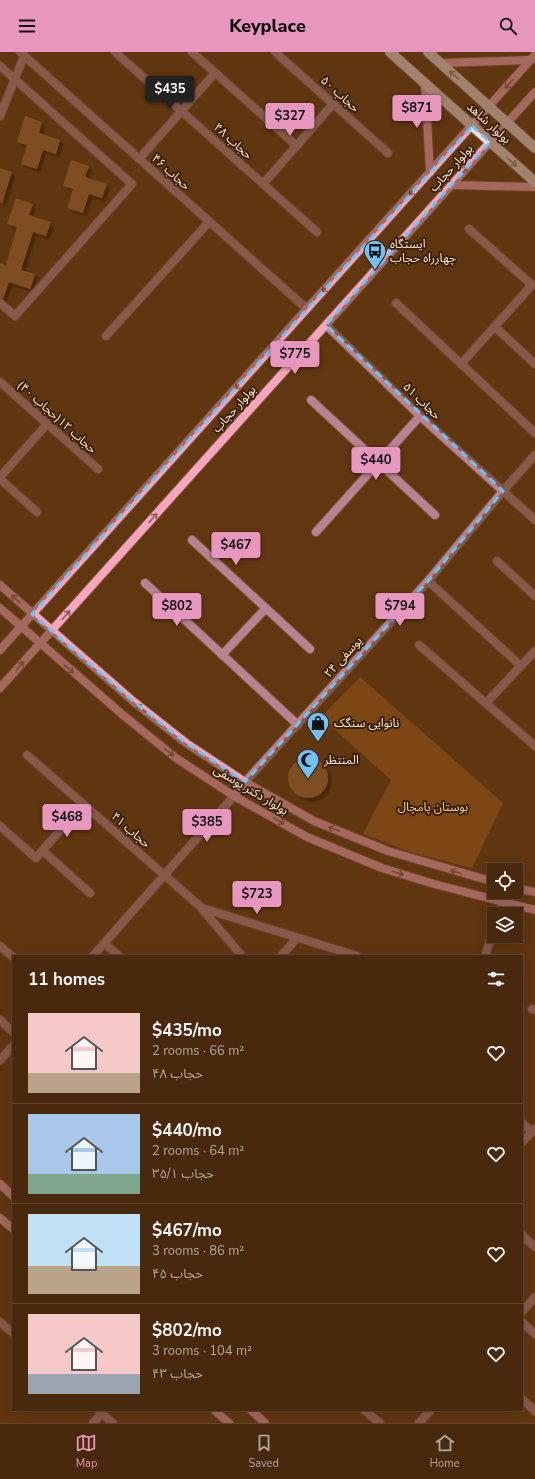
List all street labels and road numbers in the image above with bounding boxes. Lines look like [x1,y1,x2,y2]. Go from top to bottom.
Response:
street label: حجاب ۵۰ [317,72,363,116]
street label: بولوار شاهد [464,99,514,147]
street label: حجاب ۴۸ [210,119,256,163]
street label: بولوار حجاب [426,141,476,195]
street label: حجاب ۴۶ [148,150,194,194]
street label: حجاب ۱۲(حجاب ۴۰) [14,377,100,457]
street label: حجاب ۵۱ [400,379,444,423]
street label: بولوار حجاب [209,382,259,436]
street label: یوسفی ۲۴ [320,633,366,681]
street label: بولوار دکتر یوسفی [211,761,291,819]
street label: حجاب ۴۱ [108,809,154,851]

